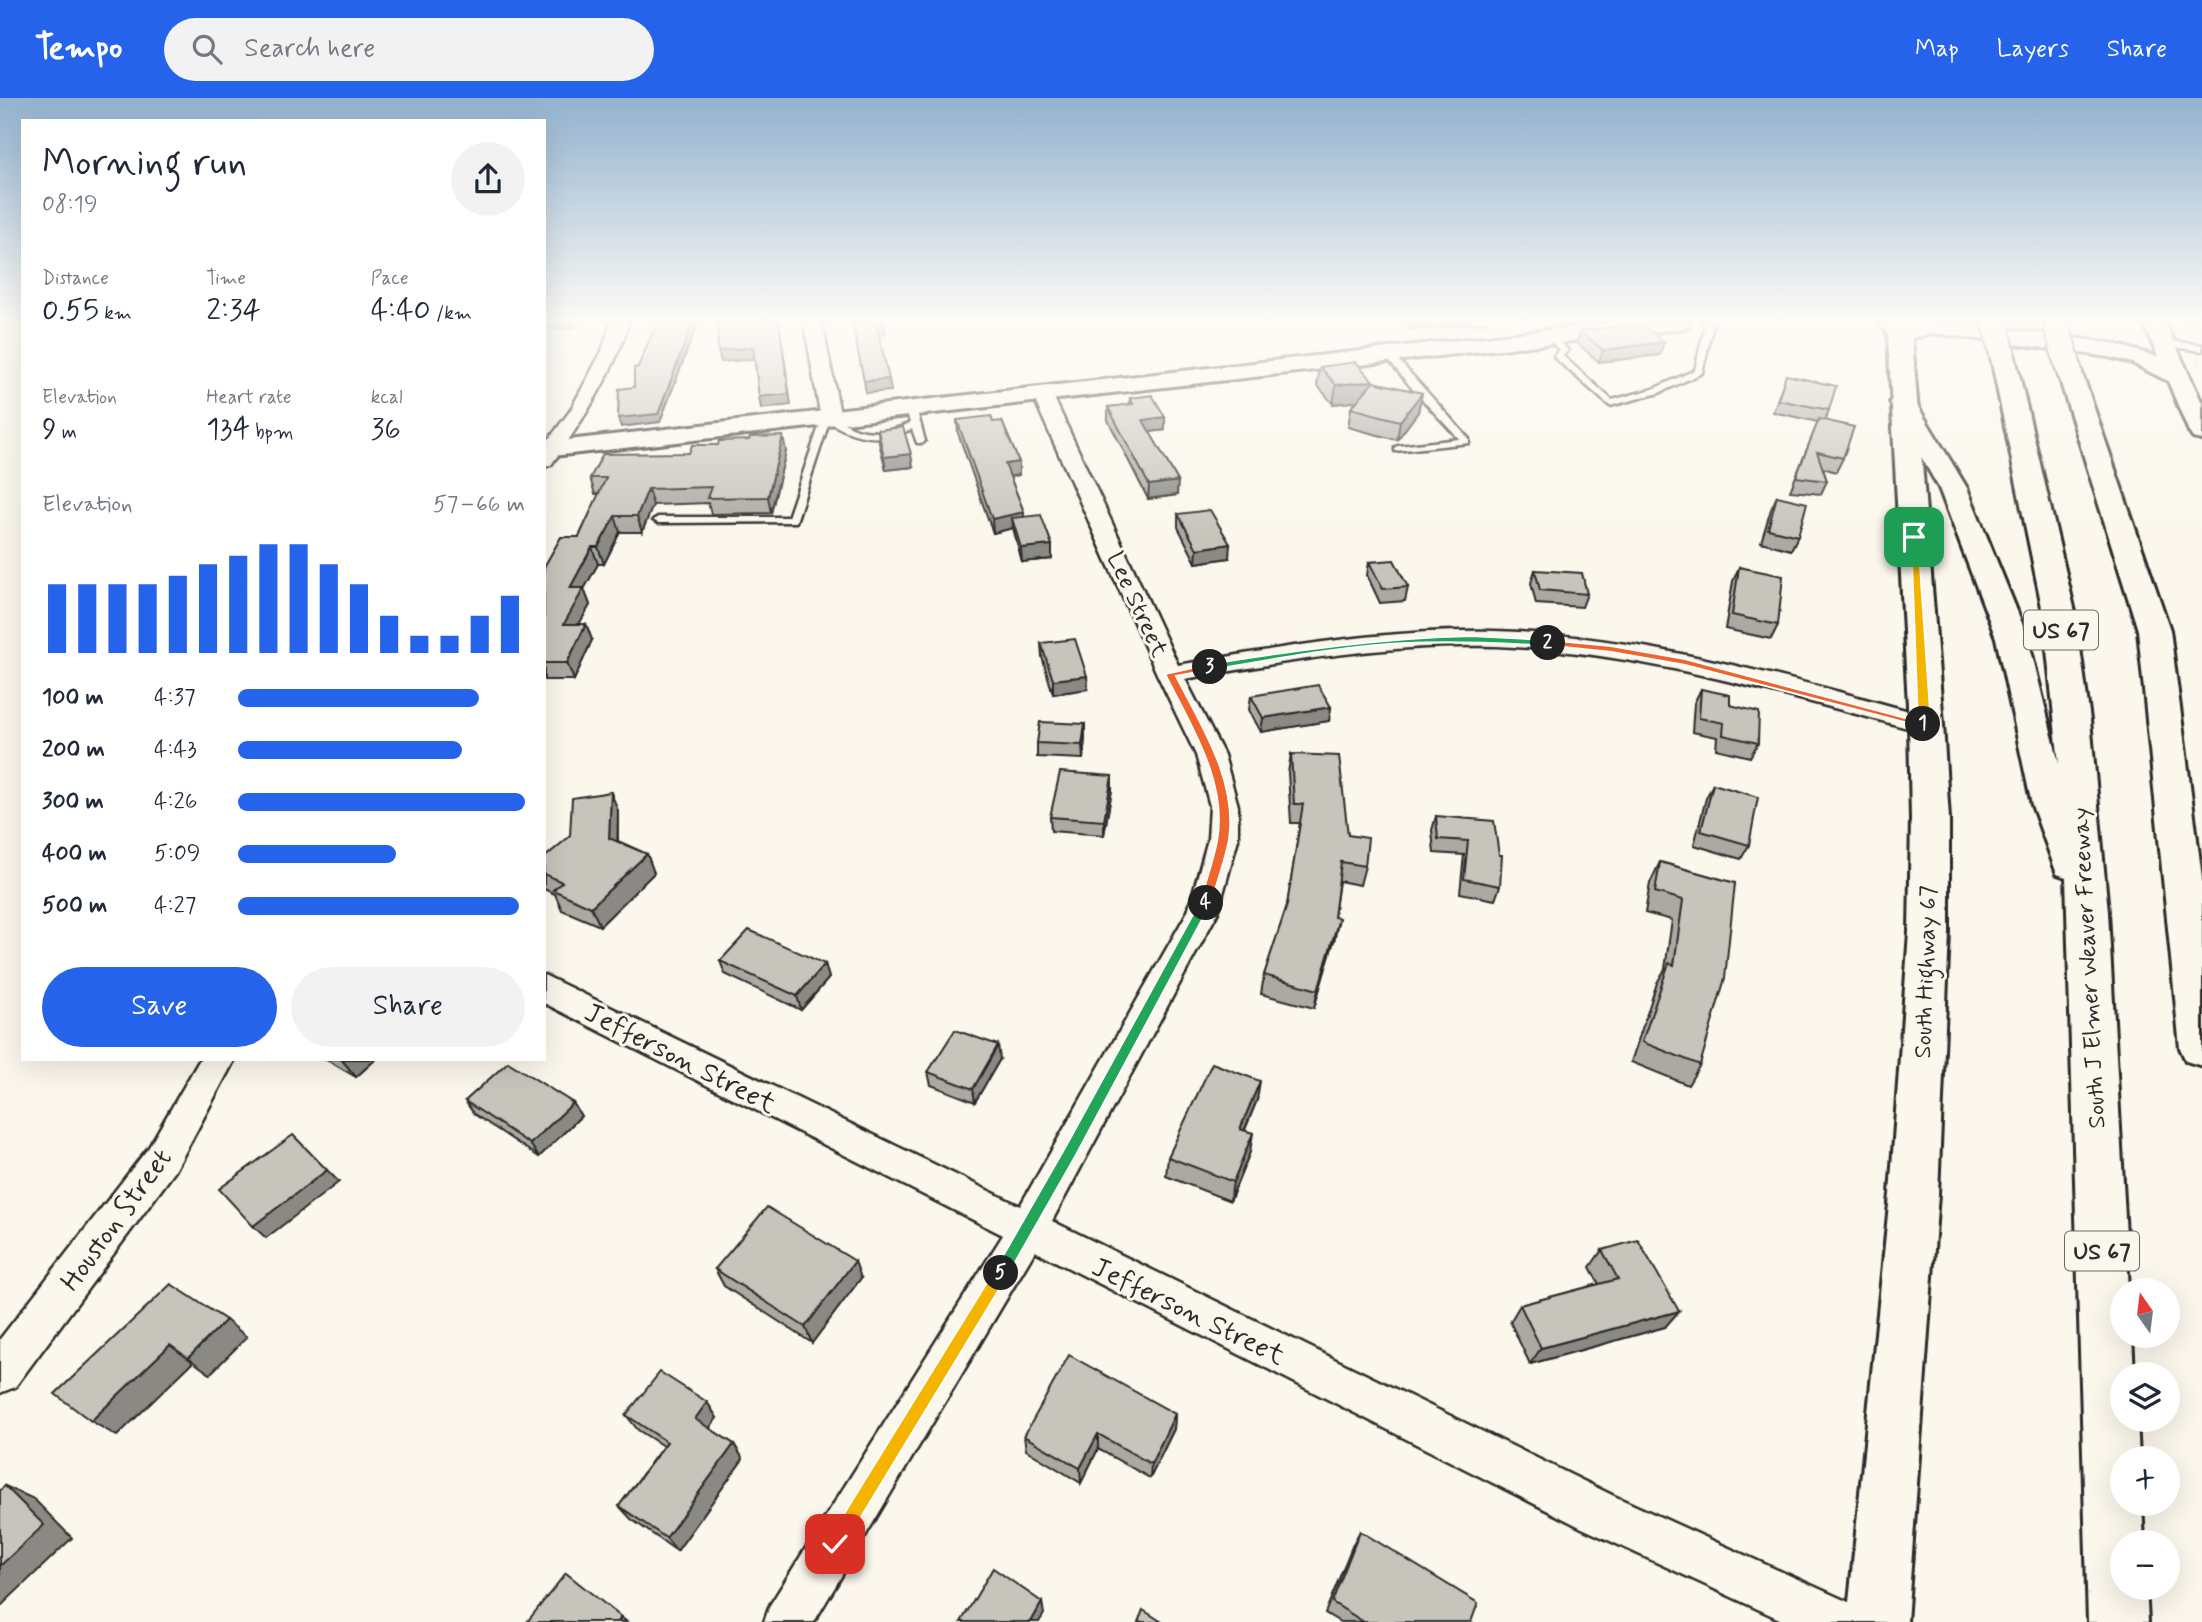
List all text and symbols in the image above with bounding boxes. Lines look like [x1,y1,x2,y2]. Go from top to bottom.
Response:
search box [164,18,654,81]
text: Tempo [35,27,122,71]
icon: search [188,30,226,68]
text: Search here [244,32,375,66]
text: Map [1915,34,1959,65]
text: Layers [1997,34,2069,65]
text: Share [2107,34,2167,65]
text: Morning run [42,139,247,188]
button: share [451,142,525,216]
text: 08:19 [42,190,98,220]
text: Distance [42,266,109,291]
text: Time [206,266,246,291]
text: Pace [371,266,408,291]
text: 0.55 [42,291,99,330]
text: 2:34 [206,291,261,330]
text: 4:40 [371,291,431,330]
text: km [99,301,132,326]
text: /km [431,301,472,326]
text: Elevation [42,385,117,410]
text: Heart rate [206,385,292,410]
text: kcal [371,385,403,410]
text: 9 [42,410,57,449]
text: 134 [206,410,250,449]
text: 36 [371,410,401,449]
text: m [57,420,77,445]
text: bpm [250,420,294,445]
text: Elevation [42,490,133,520]
text: 57–66 m [433,490,525,520]
pin [1884,507,1944,567]
icon: arrive [1895,518,1933,556]
street label: Lee Street [1099,547,1174,662]
road number: US 67 [2024,610,2098,650]
pin: 2 [1530,626,1566,660]
text: 2 [1543,630,1552,655]
pin: 3 [1192,650,1228,684]
text: 3 [1205,654,1214,679]
text: 100 m [42,683,104,713]
text: 4:37 [154,683,196,713]
pin: 1 [1906,706,1940,742]
text: 1 [1918,711,1927,736]
text: 200 m [42,735,105,765]
text: 4:43 [154,735,197,765]
text: 300 m [42,787,104,817]
text: 4:26 [154,787,198,817]
street label: South J Elmer Weaver Freeway [2066,807,2113,1129]
text: 400 m [42,839,107,869]
text: 5:09 [154,839,201,869]
street label: South Highway 67 [1908,885,1948,1059]
pin: 4 [1188,886,1224,920]
text: 4 [1200,890,1211,915]
text: 500 m [42,891,107,921]
text: 4:27 [154,891,196,921]
button: Save [42,967,277,1047]
button: Share [291,967,525,1047]
street label: Jefferson Street [578,995,783,1124]
street label: Houston Street [53,1142,181,1299]
road number: US 67 [2065,1232,2139,1270]
street label: Jefferson Street [1085,1249,1291,1375]
pin: 5 [984,1256,1018,1290]
text: 5 [995,1260,1006,1285]
north arrow [2110,1278,2180,1348]
map controls [2110,1278,2180,1600]
button: layers [2110,1362,2180,1432]
button: + [2110,1446,2180,1516]
pin [805,1514,865,1574]
icon: check [816,1525,854,1563]
button: − [2110,1530,2180,1600]

